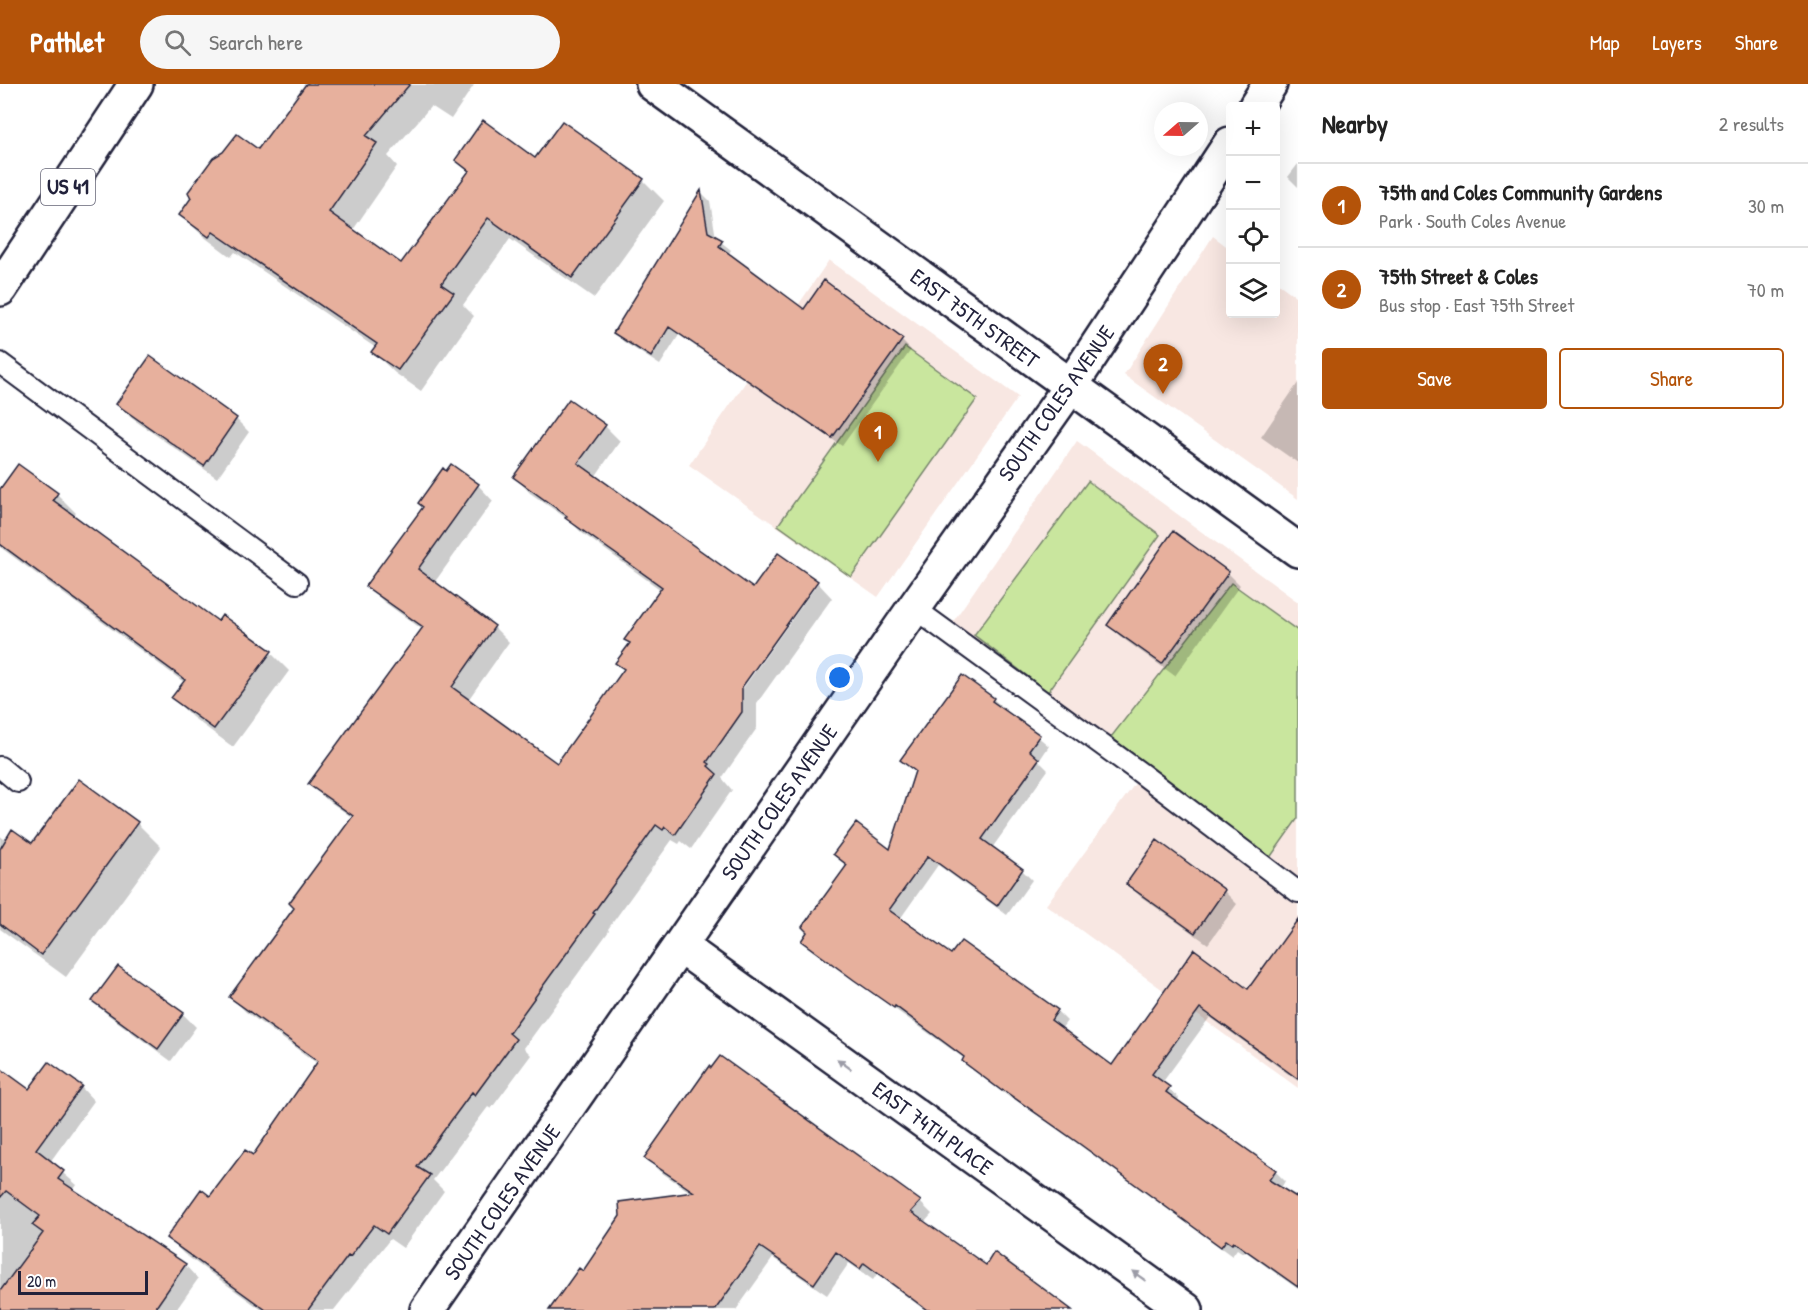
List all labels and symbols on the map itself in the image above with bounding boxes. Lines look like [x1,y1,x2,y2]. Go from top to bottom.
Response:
north arrow [1154,102,1208,156]
road number: US 41 [41,169,95,205]
street label: EAST 75TH STREET [905,261,1046,375]
street label: SOUTH COLES AVENUE [991,319,1121,487]
pin: 2 [1144,344,1182,394]
pin: 1 [858,412,898,462]
your location [825,663,854,692]
street label: SOUTH COLES AVENUE [714,718,844,886]
one-way arrow [837,1058,853,1070]
street label: EAST 74TH PLACE [867,1074,999,1182]
street label: SOUTH COLES AVENUE [437,1118,567,1286]
scale bar [18,1268,148,1296]
one-way arrow [1131,1270,1147,1282]

